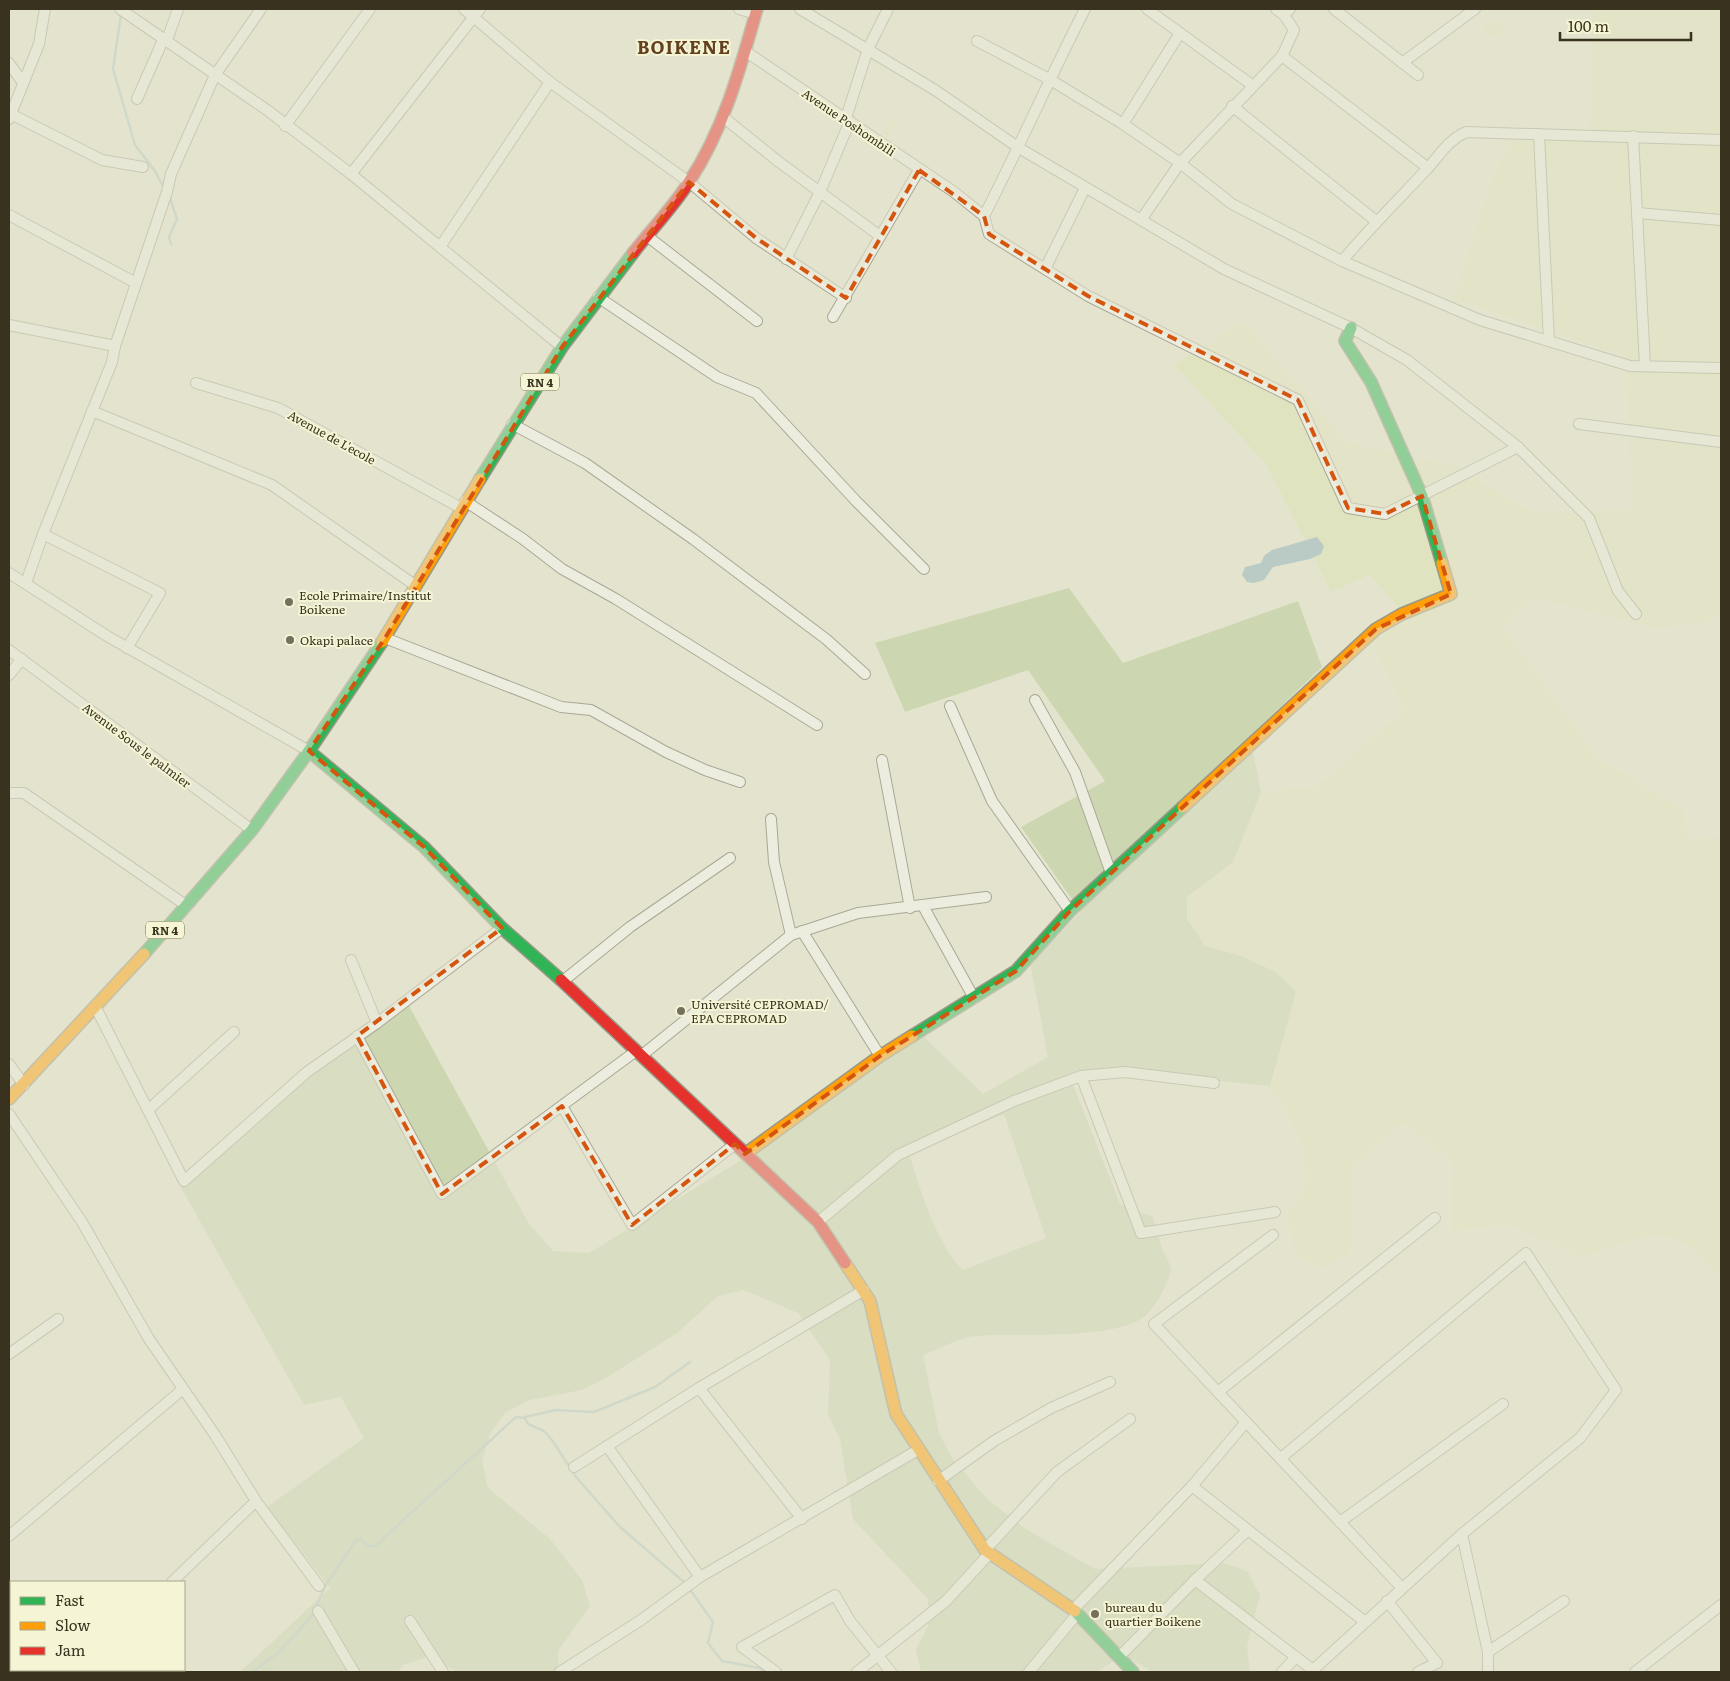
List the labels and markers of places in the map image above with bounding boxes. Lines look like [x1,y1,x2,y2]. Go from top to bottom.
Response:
place label: Ecole Primaire/Institut Boikene [299,586,431,618]
marker: Ecole Primaire/Institut Boikene [283,596,295,608]
place label: Okapi palace [300,631,373,649]
marker: Okapi palace [284,634,296,646]
place label: Université CEPROMAD/ EPA CEPROMAD [691,995,829,1027]
marker: Université CEPROMAD/ EPA CEPROMAD [675,1005,687,1017]
place label: bureau du quartier Boikene [1105,1598,1201,1630]
marker: bureau du quartier Boikene [1089,1608,1101,1620]

